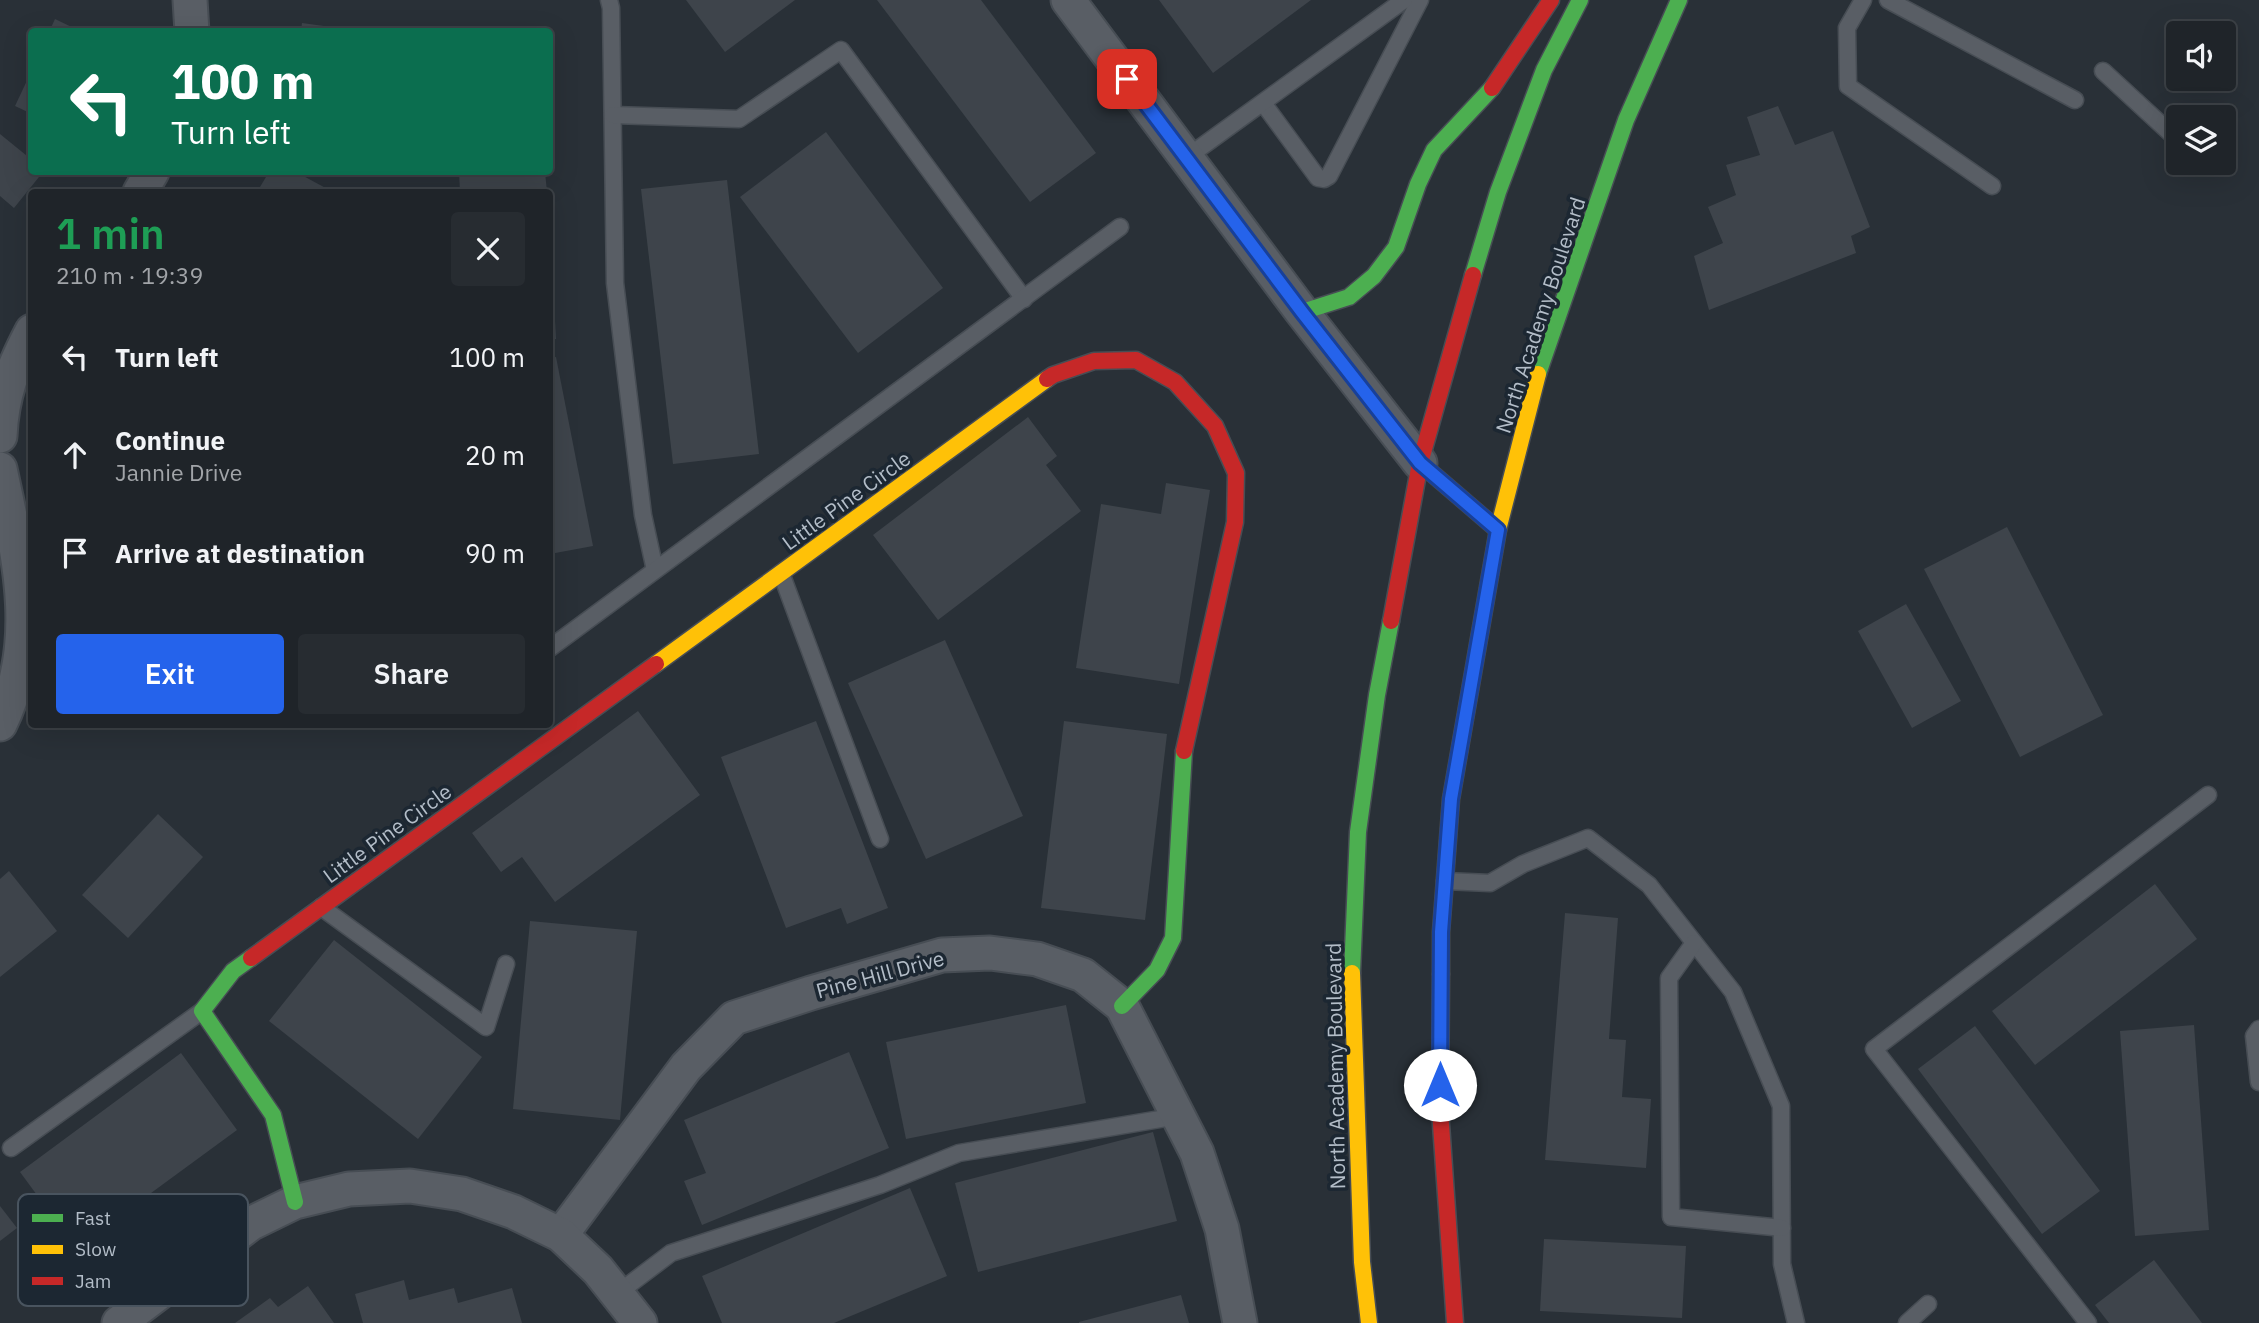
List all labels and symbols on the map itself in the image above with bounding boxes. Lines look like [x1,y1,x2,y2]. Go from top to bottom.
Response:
pin [1097,49,1157,109]
street label: North Academy Boulevard [1489,193,1591,437]
street label: Little Pine Circle [776,444,916,556]
street label: Little Pine Circle [317,777,457,889]
street label: North Academy Boulevard [1319,942,1351,1190]
street label: Pine Hill Drive [813,943,947,1005]
position arrow [1403,1048,1477,1122]
legend [18,1194,248,1306]
text: Fast [75,1206,111,1230]
text: Slow [75,1237,116,1261]
text: Jam [75,1269,111,1293]

